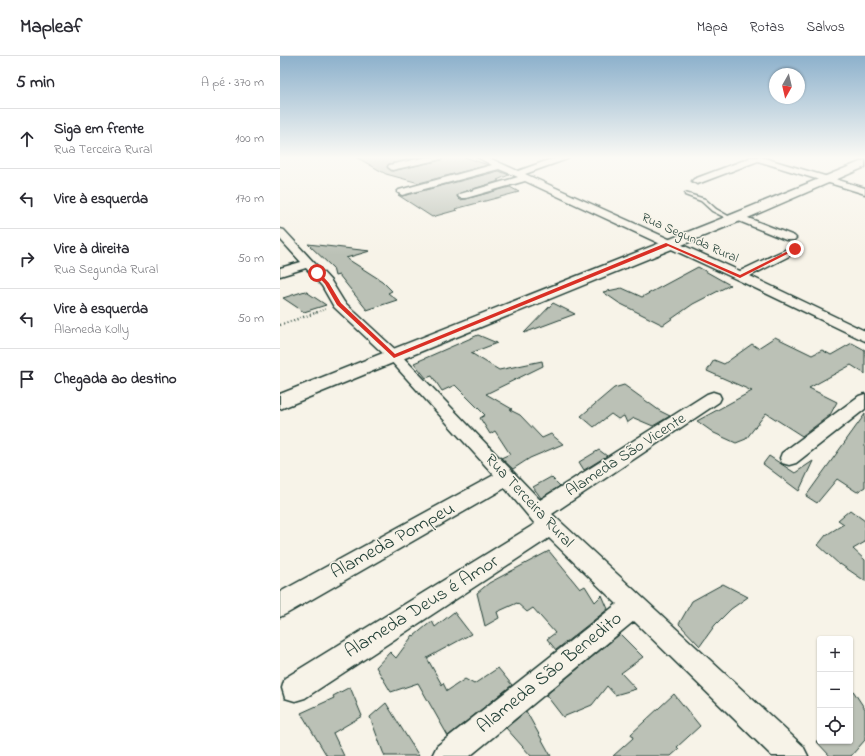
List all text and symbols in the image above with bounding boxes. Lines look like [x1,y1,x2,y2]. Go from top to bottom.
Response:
text: Mapleaf [20,14,82,41]
text: Mapa [697,17,728,38]
text: Rotas [750,17,784,38]
text: Salvos [806,17,845,38]
north arrow [769,68,805,104]
text: 5 min [16,70,55,95]
text: A pé · 370 m [201,73,264,92]
text: Siga em frente [54,118,144,140]
icon: ahead [16,128,38,150]
text: 100 m [235,129,264,148]
text: Rua Terceira Rural [54,140,152,159]
icon: left [16,188,38,210]
text: Vire à esquerda [54,188,148,210]
text: 170 m [236,189,264,208]
street label: Rua Segunda Rural [638,208,741,269]
text: Vire à direita [54,238,129,260]
route end [786,240,804,258]
icon: right [16,248,38,270]
text: 50 m [238,249,264,268]
text: Rua Segunda Rural [54,260,158,279]
route start [308,264,326,282]
text: Vire à esquerda [54,298,148,320]
icon: left [16,308,38,330]
text: 50 m [238,309,264,328]
text: Alameda Kolly [54,320,129,339]
icon: arrive [16,368,38,390]
text: Chegada ao destino [54,368,177,390]
street label: Alameda São Vicente [561,407,692,503]
street label: Rua Terceira Rural [479,449,579,554]
street label: Alameda Pompeu [326,496,460,586]
street label: Alameda Deus é Amor [340,549,504,665]
street label: Alameda São Benedito [472,606,629,740]
map controls [817,636,853,744]
button: + [817,636,853,672]
button: − [817,672,853,708]
button: locate [817,708,853,744]

